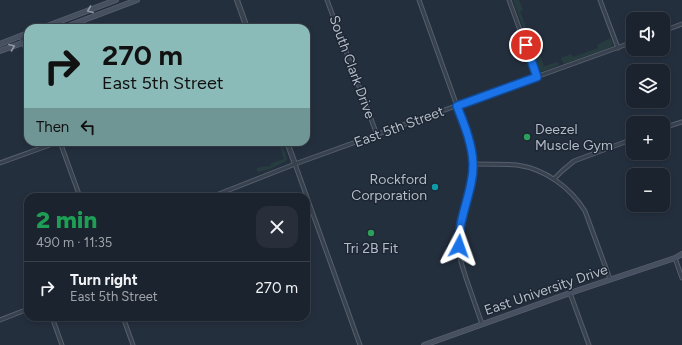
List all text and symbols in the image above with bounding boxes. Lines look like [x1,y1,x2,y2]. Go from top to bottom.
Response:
one-way arrow [87,5,94,13]
map controls [626,12,670,212]
button: sound [626,12,670,56]
street label: South Clark Drive [325,13,379,121]
pin [509,28,543,62]
icon: arrive [515,34,537,56]
text: 270 m [102,38,183,72]
icon: right [36,40,88,92]
one-way arrow [8,43,15,51]
button: layers [626,64,670,108]
text: East 5th Street [102,72,224,94]
street label: East 5th Street [352,103,446,151]
icon: left [77,116,99,138]
button: + [626,116,670,160]
text: Then [36,118,69,136]
place label: Deezel Muscle Gym [535,121,613,154]
marker: Deezel Muscle Gym [522,132,532,142]
button: − [626,168,670,212]
place label: Rockford Corporation [351,171,427,204]
marker: Rockford Corporation [430,182,440,192]
text: 2 min [36,205,97,234]
button: close [256,206,298,248]
position arrow [438,225,480,267]
marker: Tri 2B Fit [366,228,376,238]
text: 490 m · 11:35 [36,235,112,250]
place label: Tri 2B Fit [344,240,398,257]
street label: East University Drive [482,261,610,319]
text: Turn right [70,271,138,289]
icon: right [36,277,58,299]
text: 270 m [255,279,298,297]
text: East 5th Street [70,289,158,304]

